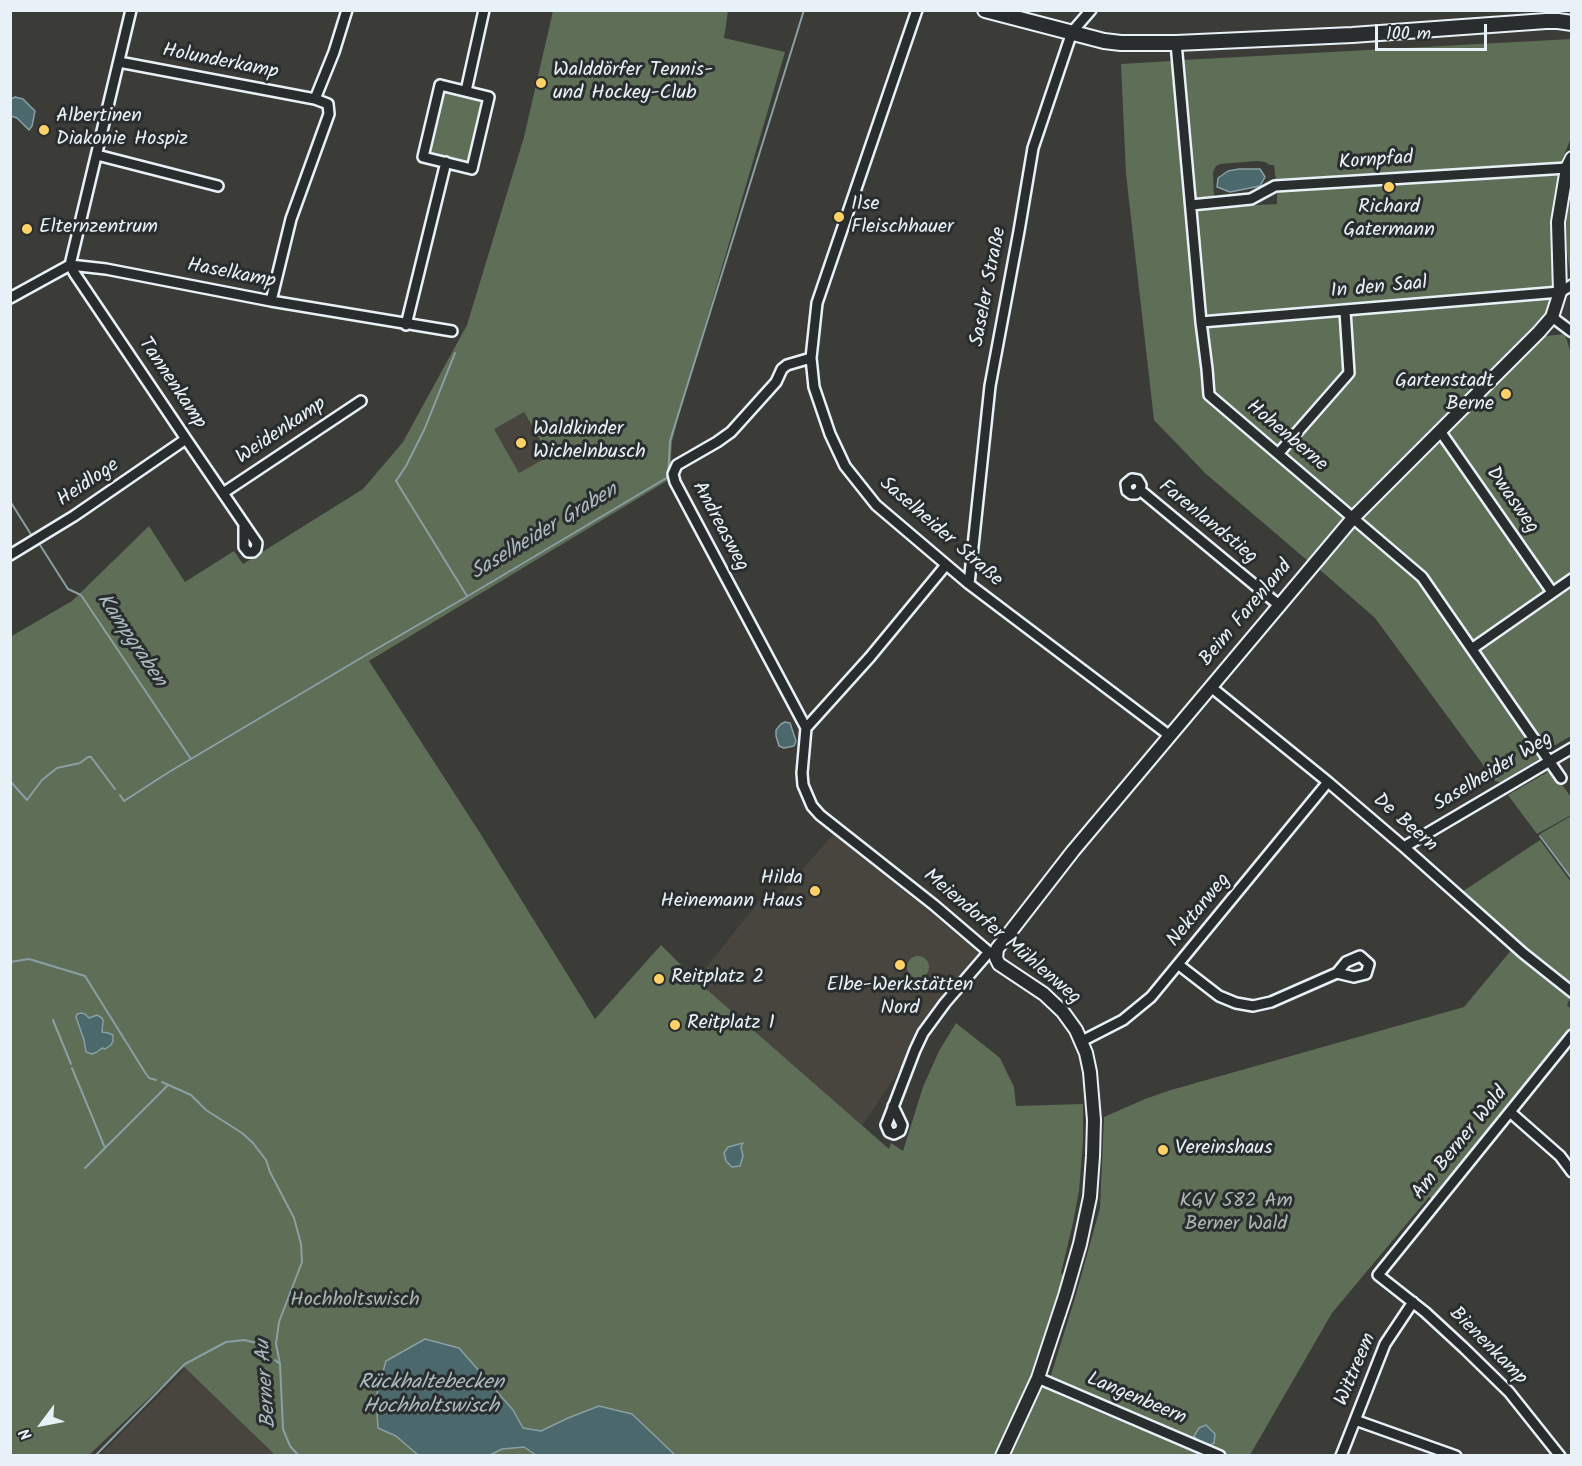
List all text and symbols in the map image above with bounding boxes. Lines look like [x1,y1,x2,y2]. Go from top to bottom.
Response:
scale bar [1378,12,1490,50]
text: 100 m [1386,20,1431,49]
street label: Holunderkamp [160,40,280,86]
place label: Walddörfer Tennis- und Hockey-Club [553,60,713,107]
marker: Walddörfer Tennis- und Hockey-Club [534,76,548,90]
place label: Albertinen Diakonie Hospiz [56,106,188,153]
marker: Albertinen Diakonie Hospiz [37,123,51,137]
street label: Kornpfad [1338,147,1414,177]
marker: Richard Gatermann [1382,180,1396,194]
place label: Ilse Fleischhauer [851,194,954,241]
place label: Richard Gatermann [1343,197,1435,244]
marker: Ilse Fleischhauer [832,210,846,224]
place label: Elternzentrum [39,217,158,241]
marker: Elternzentrum [20,222,34,236]
street label: Saseler Straße [967,225,1013,349]
street label: Haselkamp [185,255,277,295]
street label: In den Saal [1330,273,1428,305]
street label: Tannenkamp [132,334,210,434]
place label: Gartenstadt Berne [1395,371,1494,418]
marker: Gartenstadt Berne [1499,387,1513,401]
street label: Weidenkamp [232,393,332,471]
street label: Hohenberne [1241,396,1331,478]
place label: Waldkinder Wichelnbusch [533,419,646,466]
marker: Waldkinder Wichelnbusch [514,436,528,450]
street label: Heidloge [53,455,125,513]
street label: Dwasweg [1479,463,1543,539]
street label: Saselheider Straße [873,473,1007,593]
street label: Farenlandstieg [1153,476,1261,570]
street label: Andreasweg [685,478,753,576]
water label: Saselheider Graben [467,479,623,587]
street label: Beim Farenland [1196,556,1298,672]
water label: Kampgraben [90,589,170,693]
street label: Saselheider Weg [1430,728,1558,818]
street label: De Beern [1367,789,1441,859]
street label: Meiendorfer Mühlenweg [917,865,1085,1011]
place label: Hilda Heinemann Haus [661,868,803,915]
street label: Nektarweg [1163,869,1237,953]
marker: Hilda Heinemann Haus [808,884,822,898]
marker: Elbe-Werkstätten Nord [893,958,907,972]
place label: Reitplatz 2 [671,967,764,991]
marker: Reitplatz 2 [652,972,666,986]
place label: Elbe-Werkstätten Nord [827,975,973,1022]
place label: Reitplatz 1 [687,1013,775,1037]
marker: Reitplatz 1 [668,1018,682,1032]
street label: Am Berner Wald [1408,1083,1514,1205]
place label: Vereinshaus [1175,1138,1272,1162]
marker: Vereinshaus [1156,1143,1170,1157]
park label: KGV 582 Am Berner Wald [1179,1191,1293,1238]
park label: Hochholtswisch [290,1290,420,1314]
street label: Bienenkamp [1443,1303,1531,1391]
street label: Wittreem [1331,1330,1383,1410]
water label: Berner Au [252,1339,284,1429]
street label: Langenbeern [1083,1368,1189,1432]
water label: Rückhaltebecken Hochholtswisch [358,1371,504,1421]
north arrow [12,1394,72,1454]
text: N [13,1423,40,1445]

